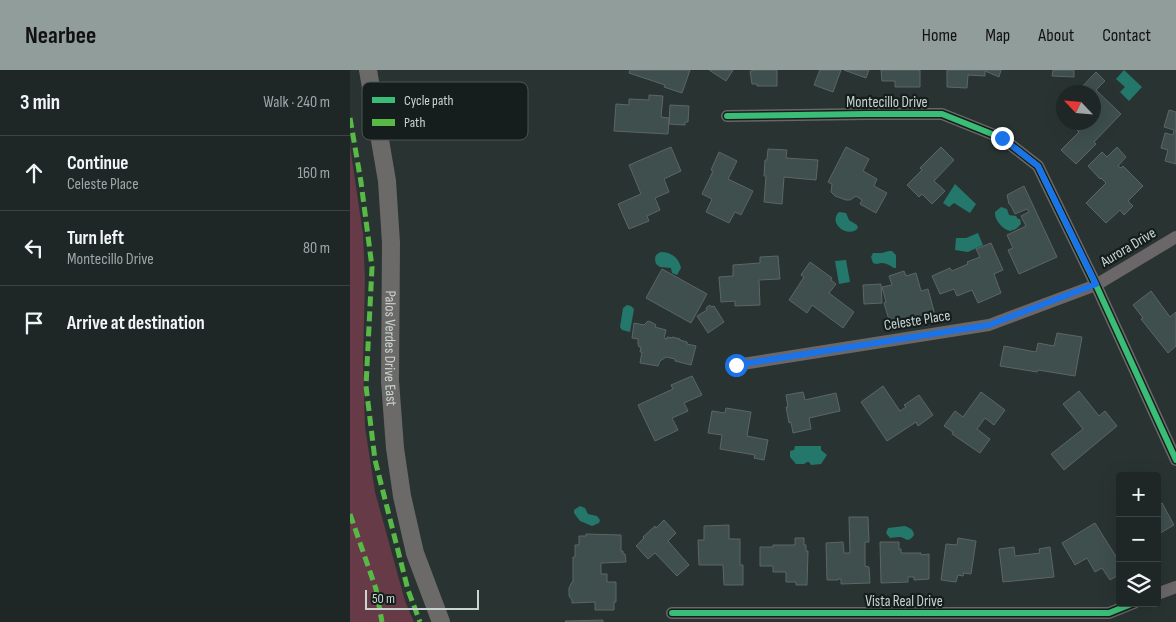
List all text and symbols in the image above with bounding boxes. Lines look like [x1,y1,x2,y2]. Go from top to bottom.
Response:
text: Nearbee [25,21,96,50]
text: Home [922,25,957,46]
text: Map [985,25,1010,46]
text: About [1038,25,1074,46]
text: Contact [1102,25,1151,46]
legend [362,82,528,140]
north arrow [1056,85,1101,130]
text: 3 min [20,90,60,115]
text: Cycle path [404,92,454,109]
text: Walk · 240 m [263,93,330,112]
street label: Montecillo Drive [846,93,928,112]
text: Path [404,114,425,131]
route end [991,127,1014,150]
text: Continue [67,152,128,175]
icon: ahead [20,159,48,187]
text: 160 m [297,164,330,183]
text: Celeste Place [67,175,139,194]
street label: Aurora Drive [1096,223,1159,272]
text: Turn left [67,227,124,250]
icon: left [20,234,48,262]
text: 80 m [303,239,330,258]
text: Montecillo Drive [67,250,154,269]
street label: Palos Verdes Drive East [380,290,401,407]
street label: Celeste Place [882,306,952,335]
icon: arrive [20,309,48,337]
text: Arrive at destination [67,312,205,335]
route start [725,354,748,377]
map controls [1116,472,1161,607]
button: + [1116,472,1161,517]
button: − [1116,517,1161,562]
button: layers [1116,562,1161,607]
scale bar [365,587,479,610]
text: 50 m [372,590,395,607]
street label: Vista Real Drive [865,592,943,611]

